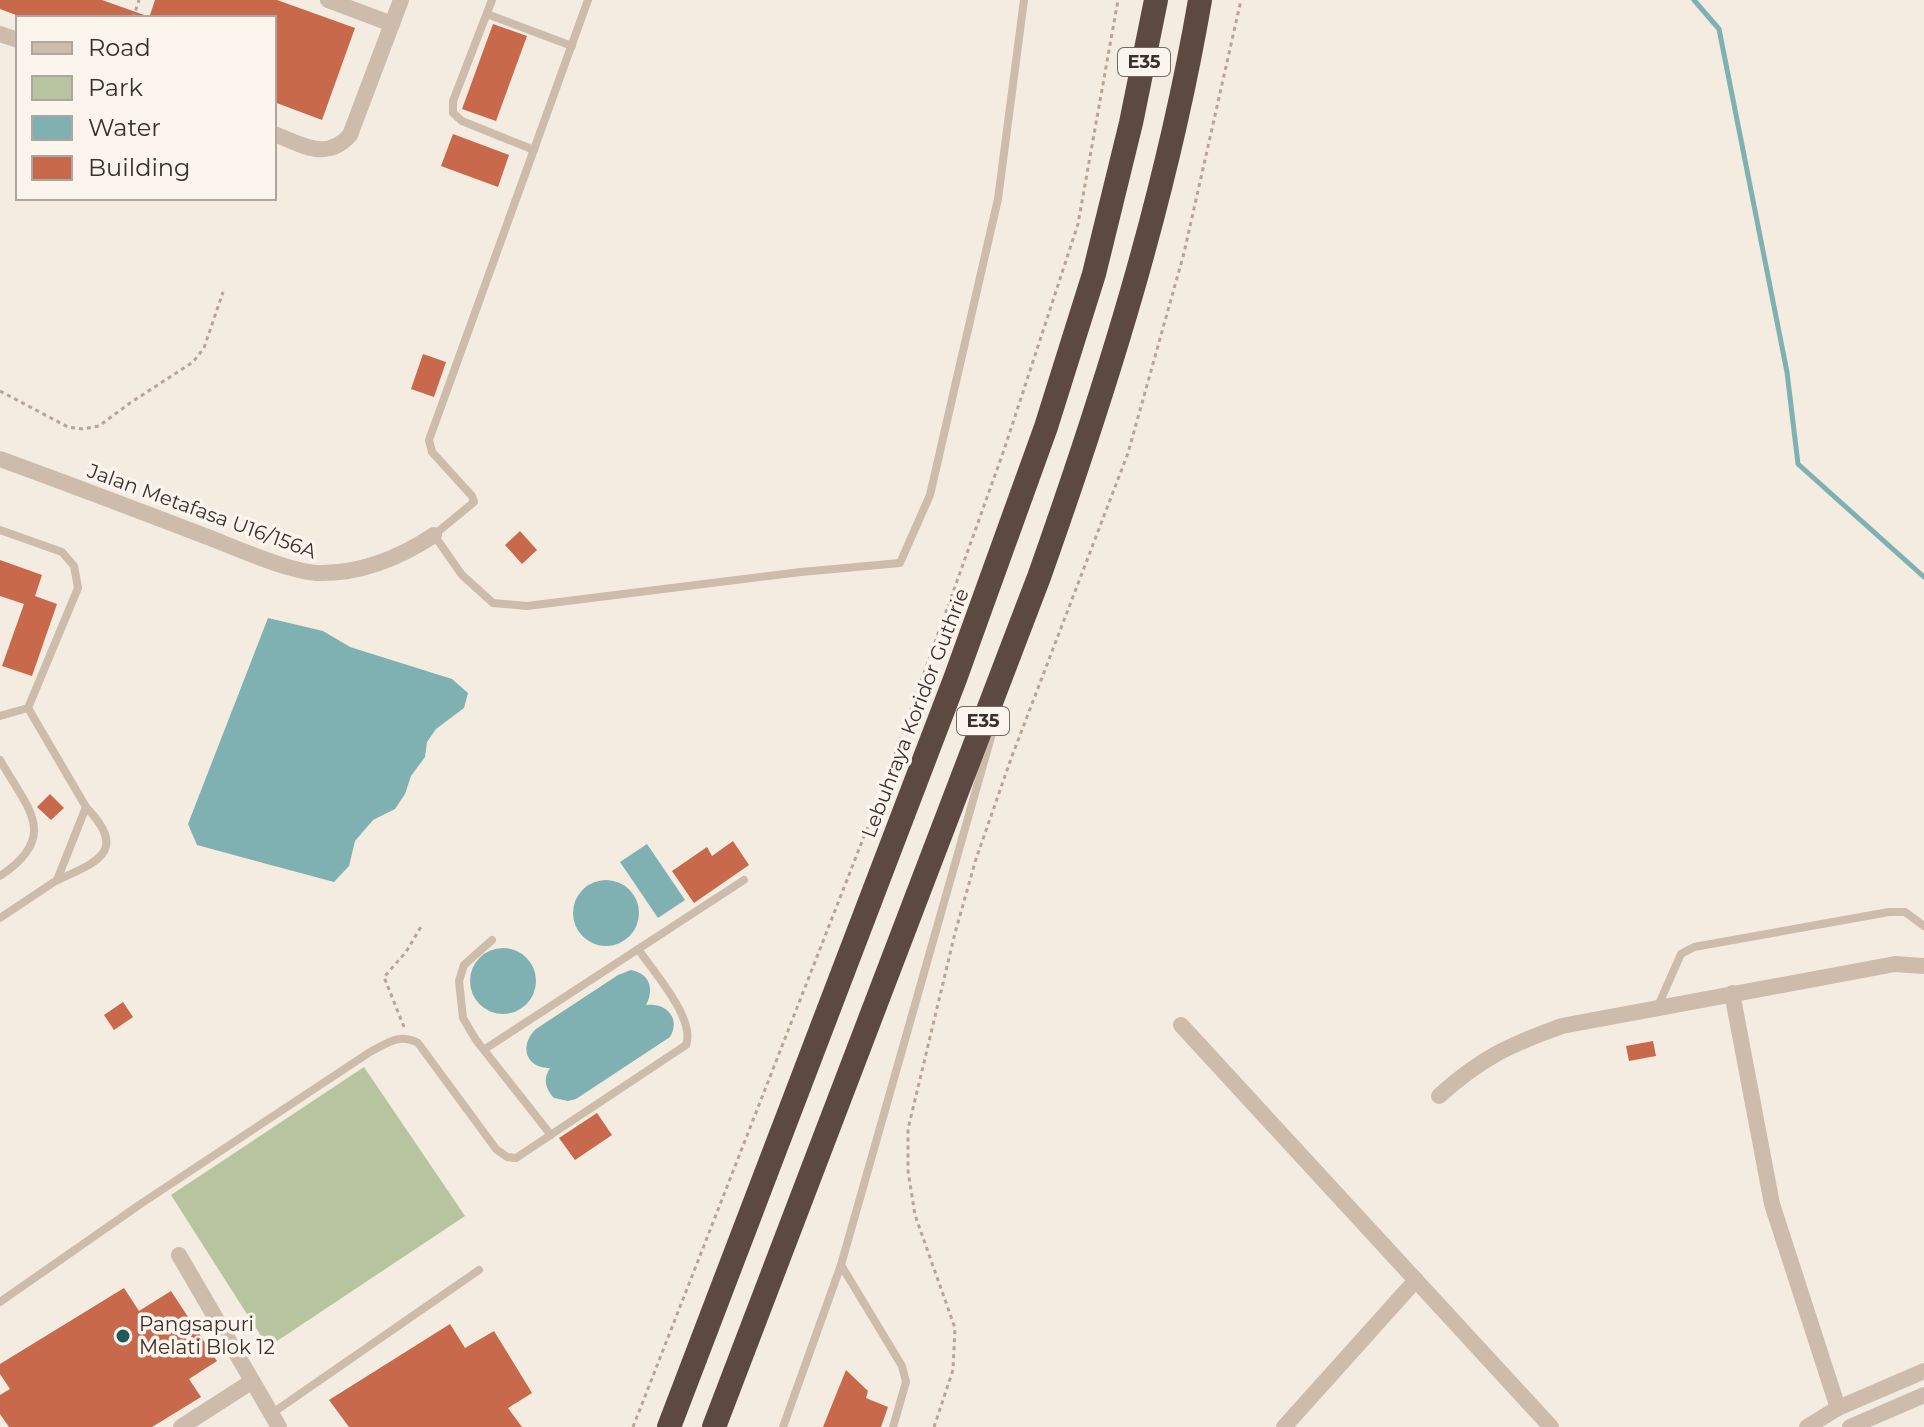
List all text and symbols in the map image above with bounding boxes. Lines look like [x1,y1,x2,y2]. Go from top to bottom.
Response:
legend [16,16,276,200]
text: Road [88,33,151,62]
road number: E35 [1118,48,1170,76]
text: Park [88,73,143,102]
text: Water [88,113,161,142]
text: Building [88,153,191,182]
street label: Jalan Metafasa U16/156A [83,458,320,564]
street label: Lebuhraya Koridor Guthrie [856,585,974,841]
road number: E35 [957,707,1009,735]
place label: Pangsapuri Melati Blok 12 [139,1312,275,1359]
marker: Pangsapuri Melati Blok 12 [114,1327,132,1345]

